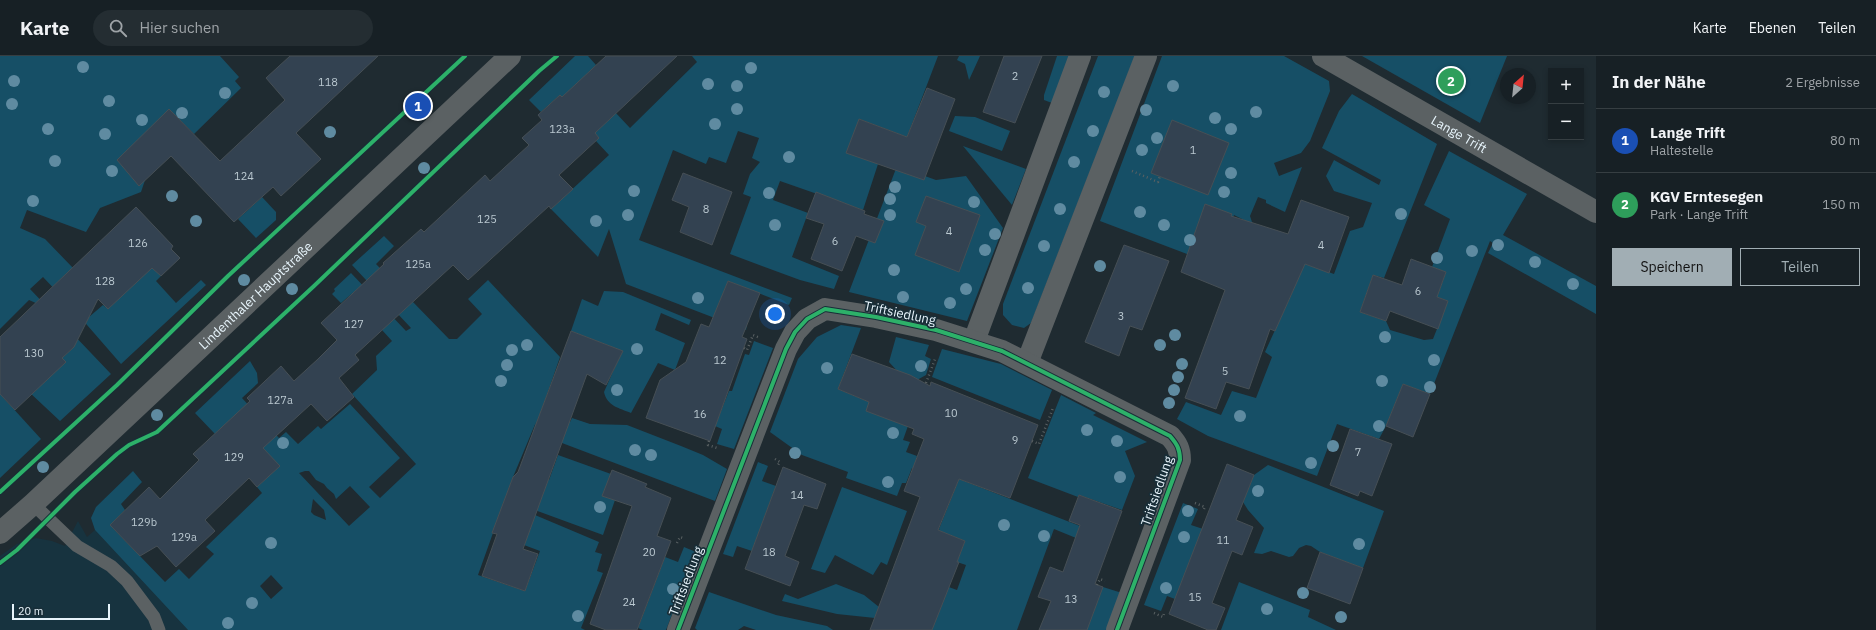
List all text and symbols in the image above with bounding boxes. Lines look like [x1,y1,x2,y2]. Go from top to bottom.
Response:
search box [93,10,373,46]
text: Karte [20,16,69,40]
icon: search [107,17,129,39]
text: Hier suchen [139,18,220,37]
text: Karte [1693,19,1727,37]
text: Ebenen [1749,19,1796,37]
text: Teilen [1818,19,1856,37]
pin: 2 [1438,66,1464,96]
north arrow [1500,68,1536,104]
map controls [1548,68,1584,140]
button: + [1548,68,1584,104]
house number: 2 [1012,69,1018,83]
text: In der Nähe [1612,71,1706,93]
text: 2 Ergebnisse [1785,74,1860,91]
house number: 118 [318,75,338,89]
pin: 1 [405,91,431,121]
button: − [1548,104,1584,140]
street label: Lange Trift [1428,111,1490,157]
house number: 123a [549,122,575,136]
text: Lange Trift [1650,123,1725,142]
text: 1 [1621,132,1629,149]
text: 80 m [1830,132,1860,149]
text: Haltestelle [1650,142,1713,159]
house number: 1 [1190,143,1197,157]
house number: 124 [234,169,254,183]
text: KGV Erntesegen [1650,187,1763,206]
text: 2 [1621,196,1629,213]
text: 150 m [1822,196,1860,213]
house number: 8 [703,202,709,216]
text: Park · Lange Trift [1650,206,1748,223]
house number: 125 [477,212,497,226]
house number: 4 [946,224,953,238]
house number: 6 [832,234,838,248]
house number: 126 [128,236,148,250]
street label: Lindenthaler Hauptstraße [195,238,316,353]
house number: 4 [1318,238,1325,252]
button: Speichern [1612,248,1732,286]
button: Teilen [1740,248,1860,286]
house number: 125a [405,257,431,271]
house number: 128 [95,274,115,288]
house number: 6 [1415,284,1421,298]
street label: Triftsiedlung [862,297,938,329]
your location [765,304,785,324]
house number: 3 [1118,309,1124,323]
house number: 127 [344,317,364,331]
house number: 130 [24,346,44,360]
house number: 12 [713,353,727,367]
house number: 5 [1222,364,1228,378]
house number: 127a [267,393,293,407]
house number: 10 [944,406,958,420]
house number: 16 [693,407,707,421]
house number: 9 [1012,433,1018,447]
house number: 7 [1355,445,1361,459]
house number: 129 [224,450,244,464]
street label: Triftsiedlung [1137,454,1177,528]
house number: 14 [790,488,804,502]
house number: 129b [131,515,157,529]
house number: 129a [171,530,197,544]
house number: 11 [1216,533,1230,547]
street label: Triftsiedlung [665,544,707,618]
house number: 20 [642,545,656,559]
house number: 18 [762,545,776,559]
house number: 15 [1188,590,1202,604]
house number: 13 [1064,592,1078,606]
house number: 24 [622,595,636,609]
scale bar [12,602,110,621]
text: 20 m [18,604,43,618]

